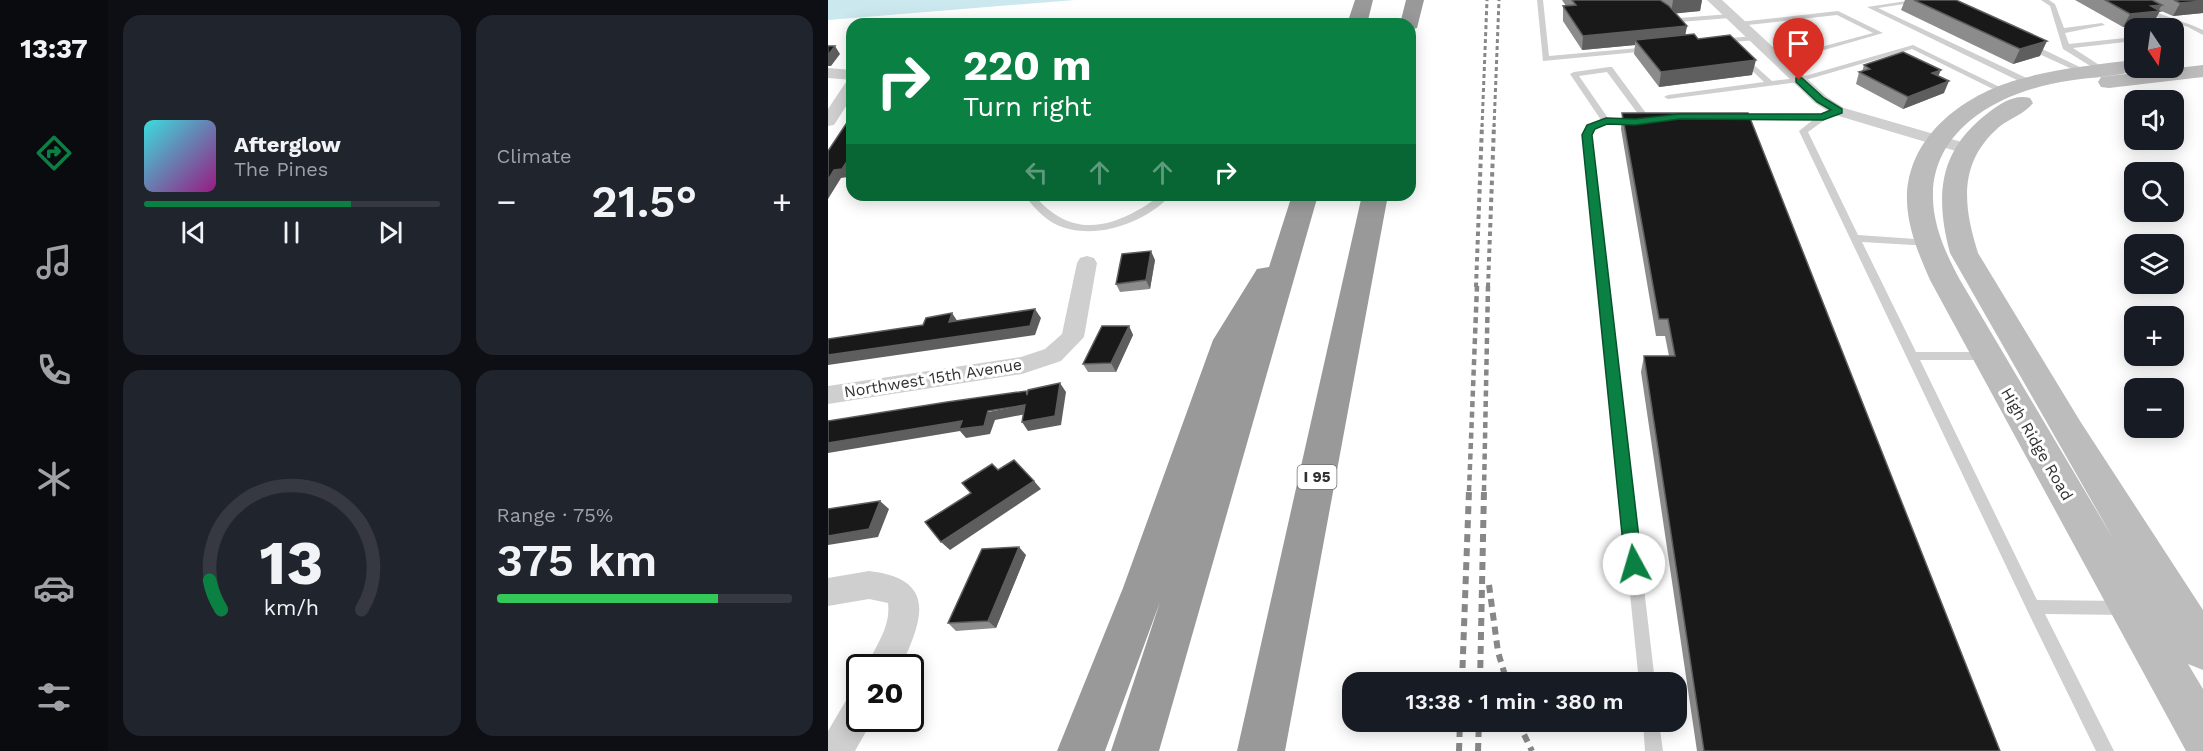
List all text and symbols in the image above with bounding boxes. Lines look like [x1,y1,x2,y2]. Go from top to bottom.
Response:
pin [1773,18,1824,80]
north arrow [2124,18,2184,78]
map controls [2124,18,2184,438]
icon: arrive [1782,27,1815,60]
text: 13:37 [20,33,88,65]
text: 220 m [963,41,1092,90]
icon: right [864,42,942,120]
button: sound [2124,90,2184,150]
text: Turn right [963,91,1092,123]
icon: directions [33,132,75,174]
text: Afterglow [234,132,341,157]
text: Climate [497,144,572,168]
icon: left [1020,156,1053,189]
icon: ahead [1083,156,1116,189]
icon: ahead [1146,156,1179,189]
icon: right [1209,156,1242,189]
text: The Pines [234,157,328,181]
button: search [2124,162,2184,222]
text: 21.5° [591,175,697,228]
text: − [497,182,516,221]
text: + [772,182,792,221]
icon: previous [177,216,210,249]
icon: pause [275,216,308,249]
icon: next [374,216,407,249]
button: layers [2124,234,2184,294]
icon: music [33,241,75,283]
button: + [2124,306,2184,366]
icon: phone [33,349,75,391]
street label: Northwest 15th Avenue [843,355,1023,401]
button: − [2124,378,2184,438]
street label: High Ridge Road [1997,384,2077,504]
icon: climate [33,458,75,500]
road number: I 95 [1298,465,1336,489]
text: Range · 75% [497,503,613,527]
text: 13 [260,526,324,599]
position arrow [1602,532,1666,596]
text: 375 km [497,534,657,587]
icon: car [33,567,75,609]
text: km/h [264,595,319,620]
speed limit sign: 20 [846,654,924,732]
icon: filters [33,676,75,718]
text: 13:38 · 1 min · 380 m [1406,689,1623,714]

